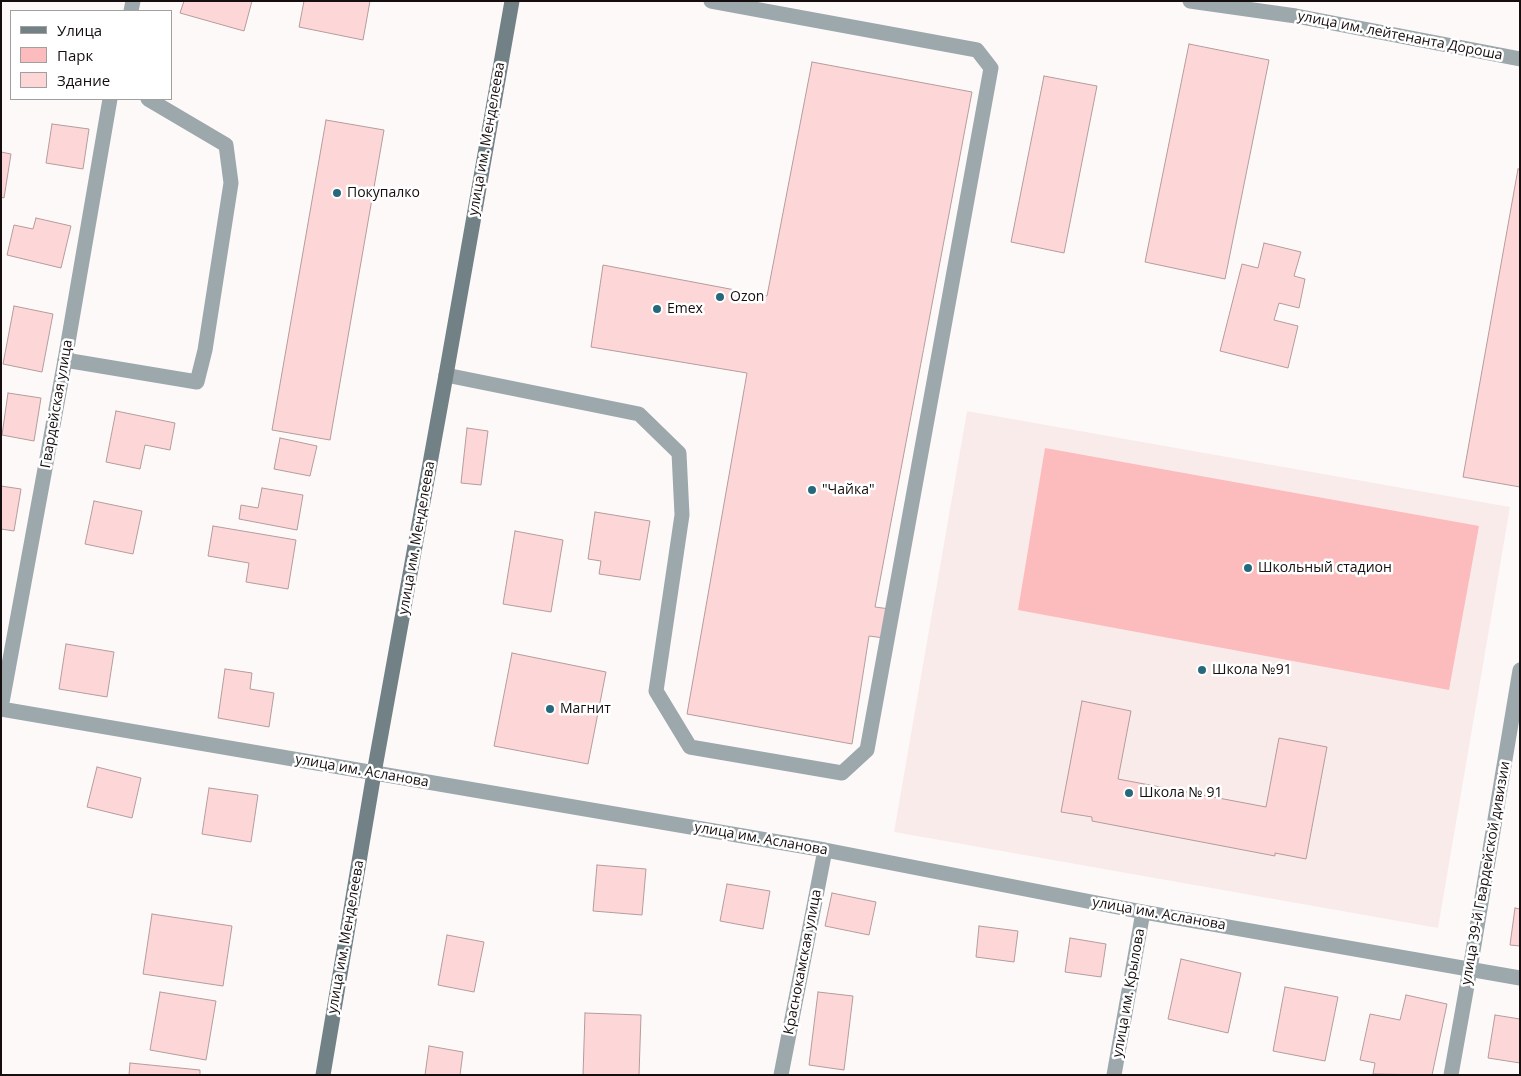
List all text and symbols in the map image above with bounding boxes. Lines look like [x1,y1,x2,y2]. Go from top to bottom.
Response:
street label: улица им. лейтенанта Дороша [1296,8,1504,64]
legend [10,10,172,100]
text: Улица [57,20,102,40]
text: Парк [57,45,93,65]
street label: улица им. Менделеева [465,61,509,217]
text: Здание [57,70,110,90]
place label: Покупалко [347,185,420,201]
marker: Покупалко [331,187,343,199]
place label: Ozon [730,289,764,305]
marker: Ozon [714,291,726,303]
place label: Emex [667,301,703,317]
marker: Emex [651,303,663,315]
street label: Гвардейская улица [37,339,77,469]
street label: улица им. Менделеева [395,460,439,616]
place label: "Чайка" [822,482,875,498]
marker: "Чайка" [806,484,818,496]
place label: Школьный стадион [1258,560,1392,576]
marker: Школьный стадион [1242,562,1254,574]
place label: Школа №91 [1212,662,1292,678]
marker: Школа №91 [1196,664,1208,676]
place label: Магнит [560,701,611,717]
marker: Магнит [544,703,556,715]
street label: улица им. Асланова [294,751,430,791]
street label: улица 39-й Гвардейской дивизии [1458,760,1514,986]
place label: Школа № 91 [1139,785,1222,801]
marker: Школа № 91 [1123,787,1135,799]
street label: улица им. Асланова [693,819,829,859]
street label: улица им. Менделеева [324,859,368,1015]
street label: Краснокамская улица [781,888,825,1036]
street label: улица им. Асланова [1091,894,1227,934]
street label: улица им. Крылова [1109,927,1149,1059]

